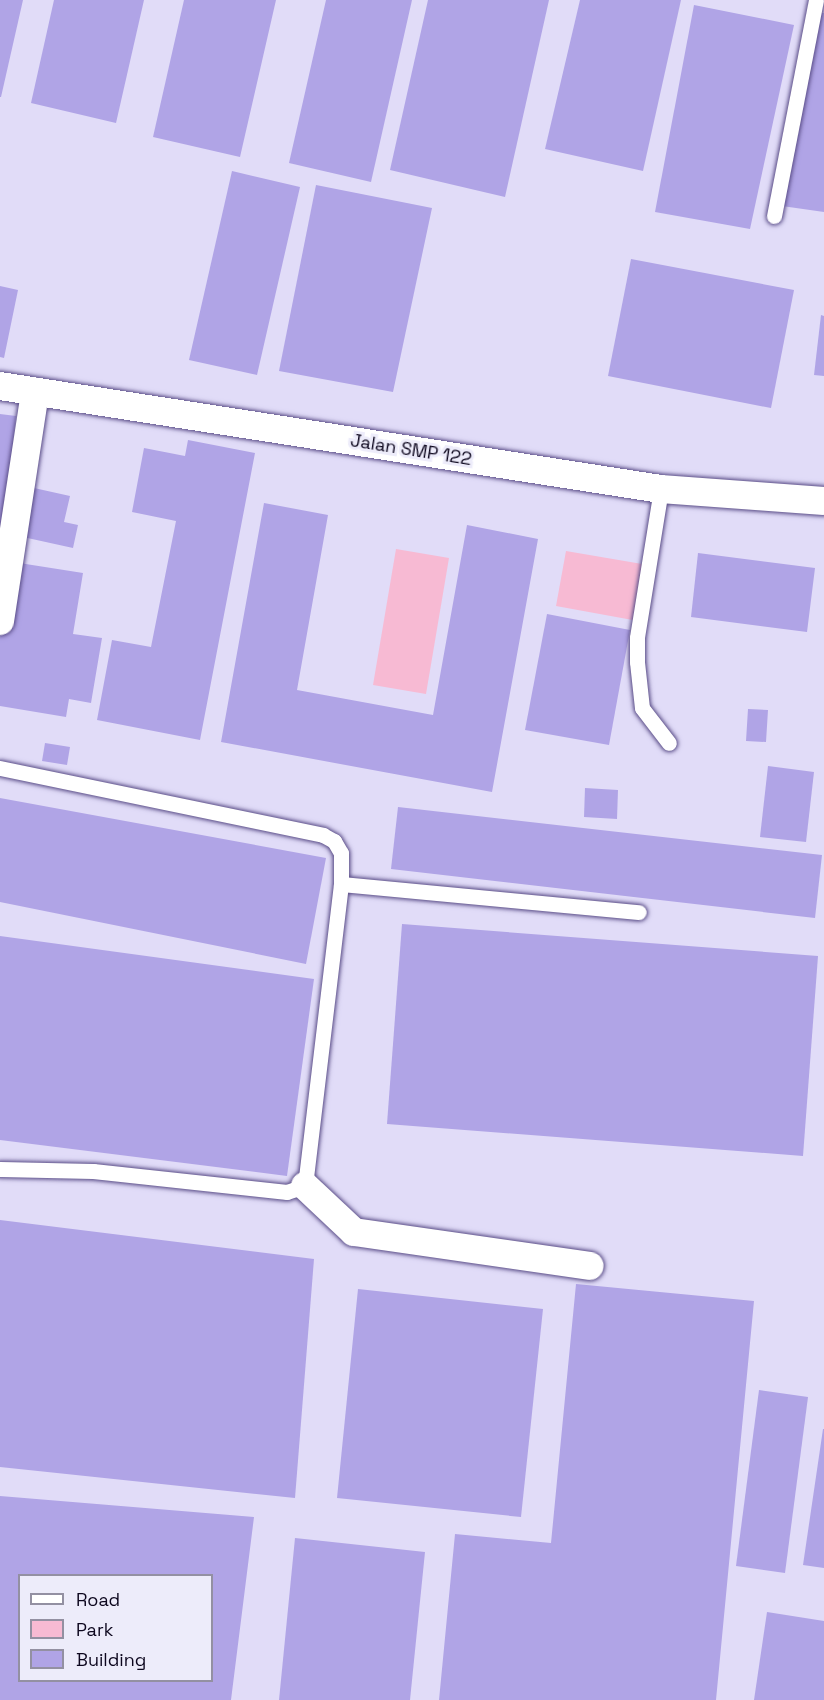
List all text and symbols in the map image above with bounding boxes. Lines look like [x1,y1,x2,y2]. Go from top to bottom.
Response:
street label: Jalan SMP 122 [349,430,473,470]
legend [18,1574,213,1682]
text: Road [76,1588,120,1611]
text: Park [76,1618,113,1641]
text: Building [76,1648,146,1671]

